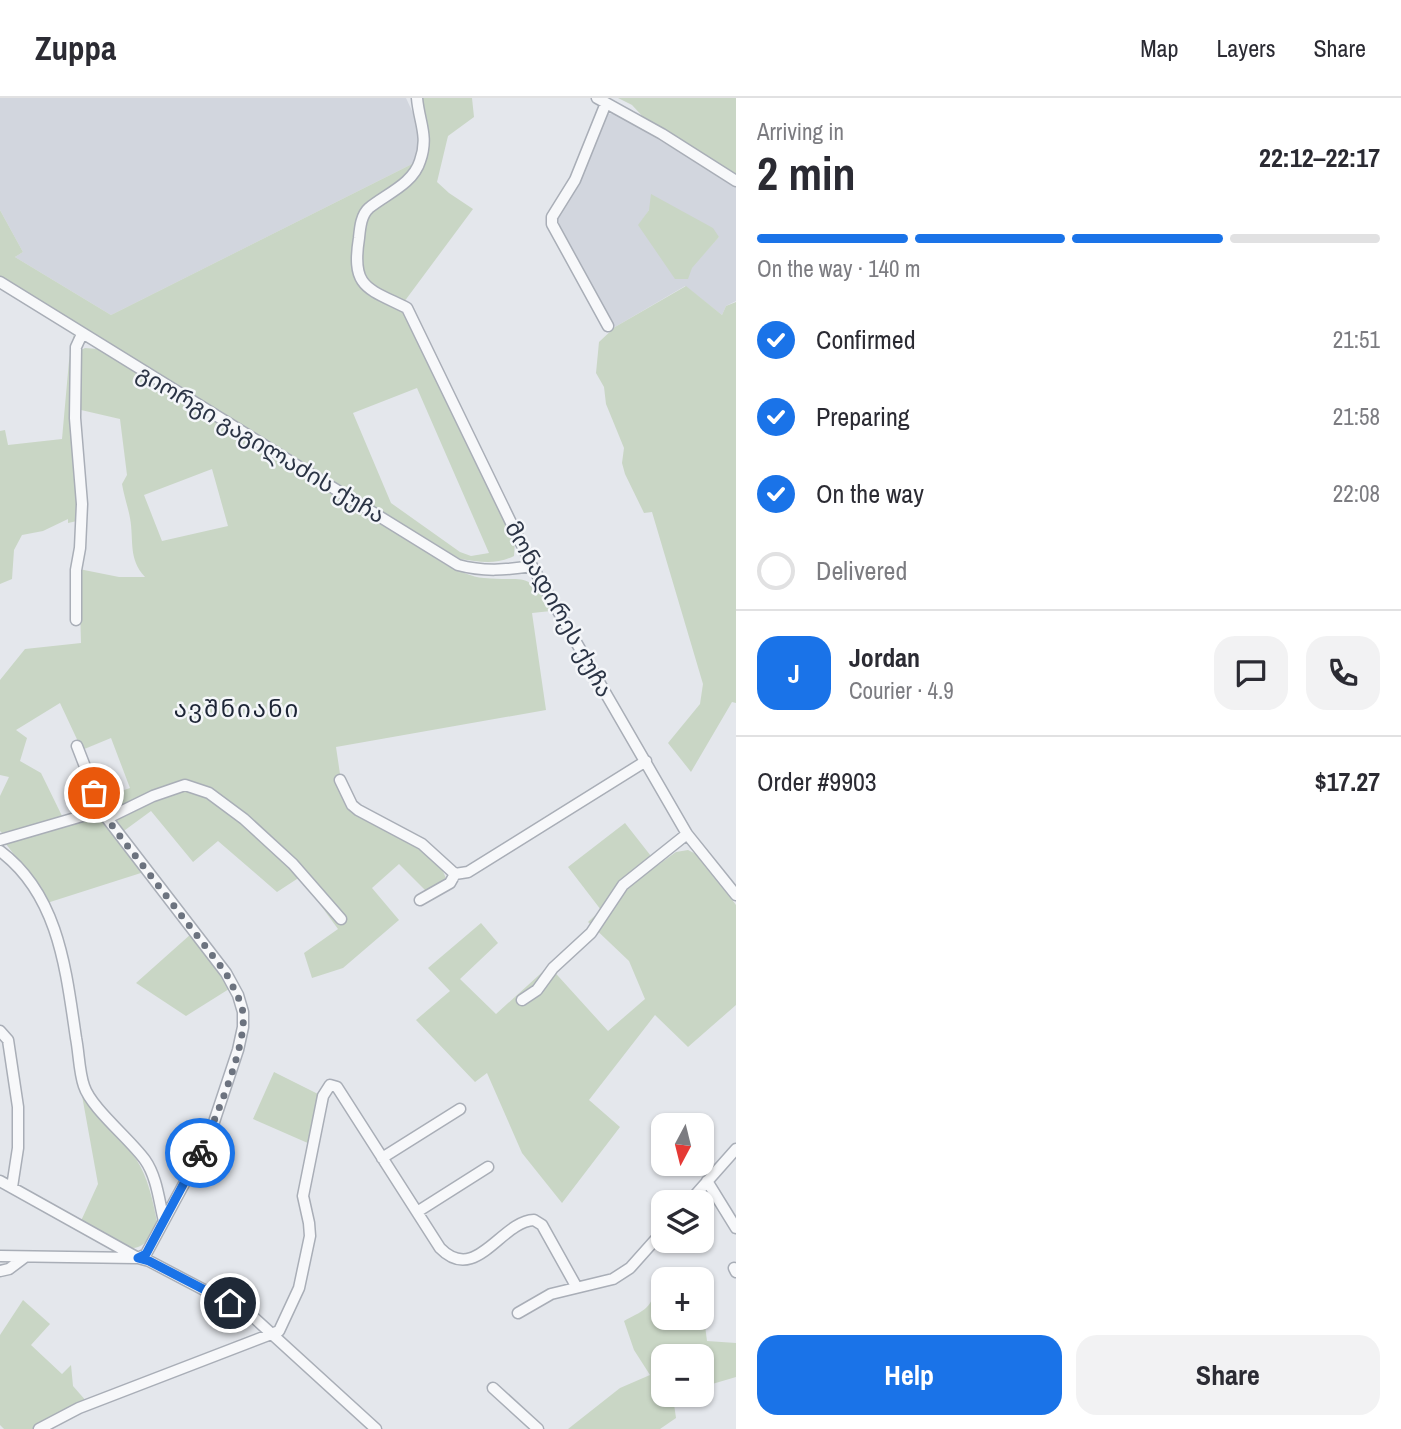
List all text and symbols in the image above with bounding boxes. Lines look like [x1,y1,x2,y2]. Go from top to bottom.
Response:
text: Zuppa [35,26,116,70]
text: Map [1140,32,1178,64]
text: Layers [1216,32,1275,64]
text: Share [1313,32,1366,64]
text: Arriving in [757,116,844,147]
text: 22:12–22:17 [1259,140,1380,175]
text: 2 min [757,142,856,204]
text: On the way · 140 m [757,253,921,284]
icon: check [757,321,795,359]
text: Confirmed [816,322,916,357]
text: 21:51 [1333,324,1380,355]
street label: გიორგი გაგილაძის ქუჩა [131,357,391,530]
icon: check [757,398,795,436]
text: Preparing [816,399,910,434]
text: 21:58 [1333,401,1380,432]
icon: check [757,475,795,513]
text: On the way [816,476,924,511]
text: 22:08 [1333,478,1380,509]
street label: მონადირეს ქუჩა [498,515,621,702]
text: Delivered [816,553,907,588]
button: chat [1214,636,1288,710]
button: phone [1306,636,1380,710]
text: Jordan [849,640,920,675]
text: J [788,656,800,691]
text: Courier · 4.9 [849,675,954,706]
district label: ავშნიანი [174,692,300,724]
pin [64,763,124,823]
text: Order #9903 [757,764,877,799]
text: $17.27 [1315,764,1380,799]
icon: bag [75,774,113,812]
north arrow [651,1113,714,1176]
map controls [651,1113,714,1407]
courier [165,1118,235,1188]
icon: bike [181,1134,219,1172]
button: layers [651,1190,714,1253]
button: + [651,1267,714,1330]
pin [200,1273,260,1333]
icon: home [211,1284,249,1322]
button: Help [757,1335,1062,1415]
button: Share [1076,1335,1380,1415]
button: − [651,1344,714,1407]

